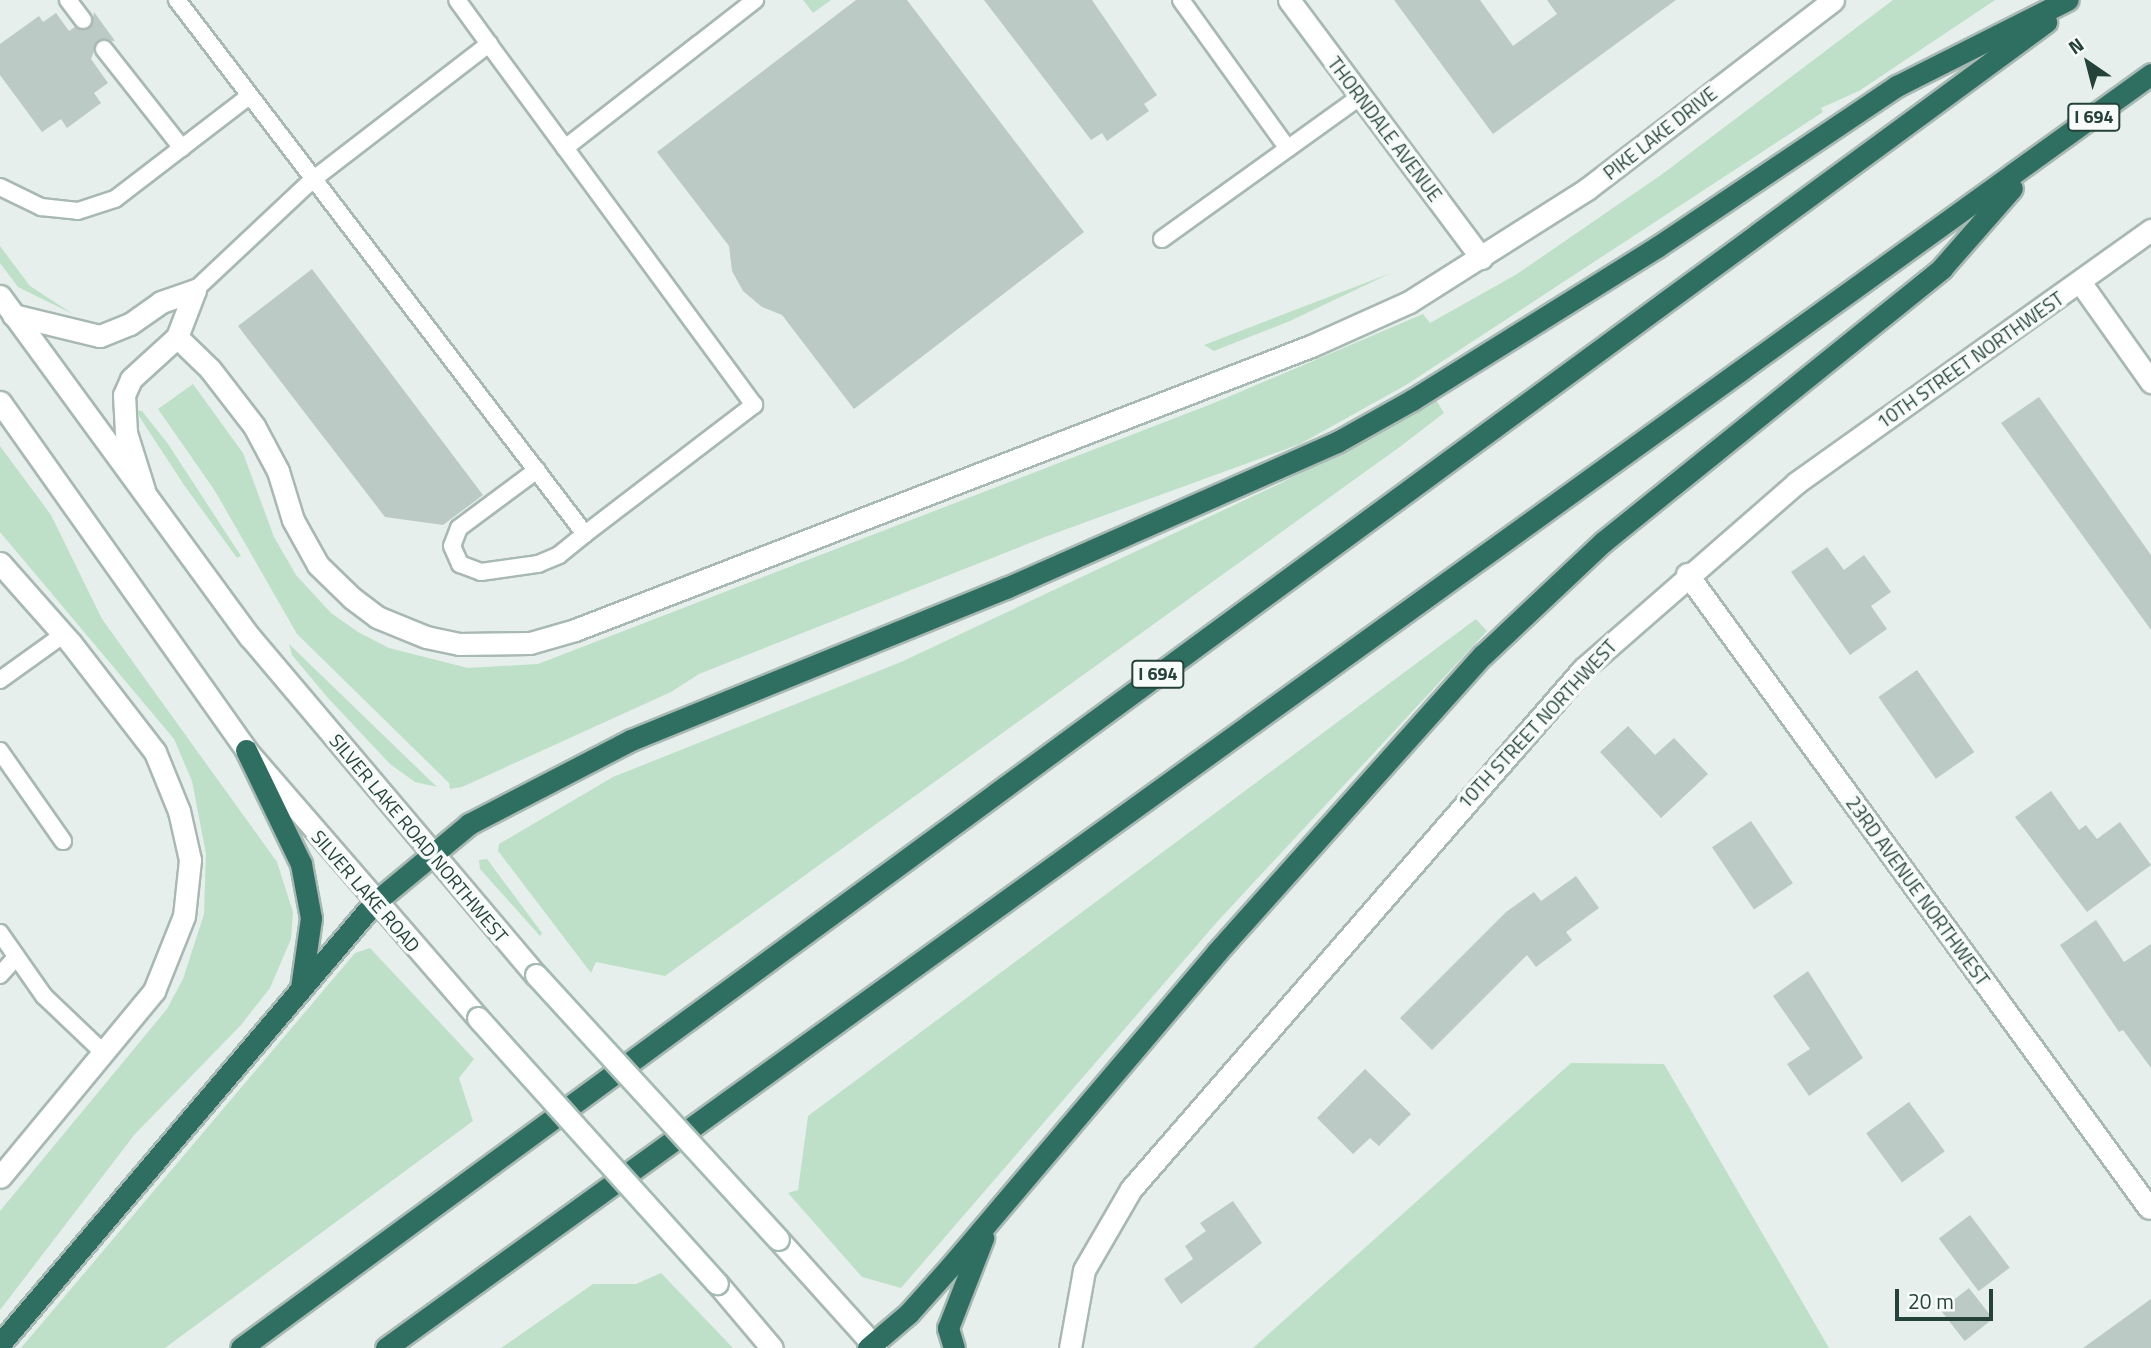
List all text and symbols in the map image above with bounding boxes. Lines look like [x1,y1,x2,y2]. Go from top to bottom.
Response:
north arrow [2053,28,2123,98]
text: N [2062,30,2089,61]
street label: THORNDALE AVENUE [1323,52,1447,206]
street label: PIKE LAKE DRIVE [1599,82,1721,184]
road number: I 694 [2066,103,2122,132]
street label: 10TH STREET NORTHWEST [1872,287,2068,433]
street label: 10TH STREET NORTHWEST [1453,635,1621,813]
road number: I 694 [1130,660,1186,688]
street label: SILVER LAKE ROAD NORTHWEST [325,729,513,947]
street label: 23RD AVENUE NORTHWEST [1842,792,1994,990]
street label: SILVER LAKE ROAD [307,825,425,957]
scale bar [1899,1274,1997,1318]
text: 20 m [1908,1285,1954,1317]

